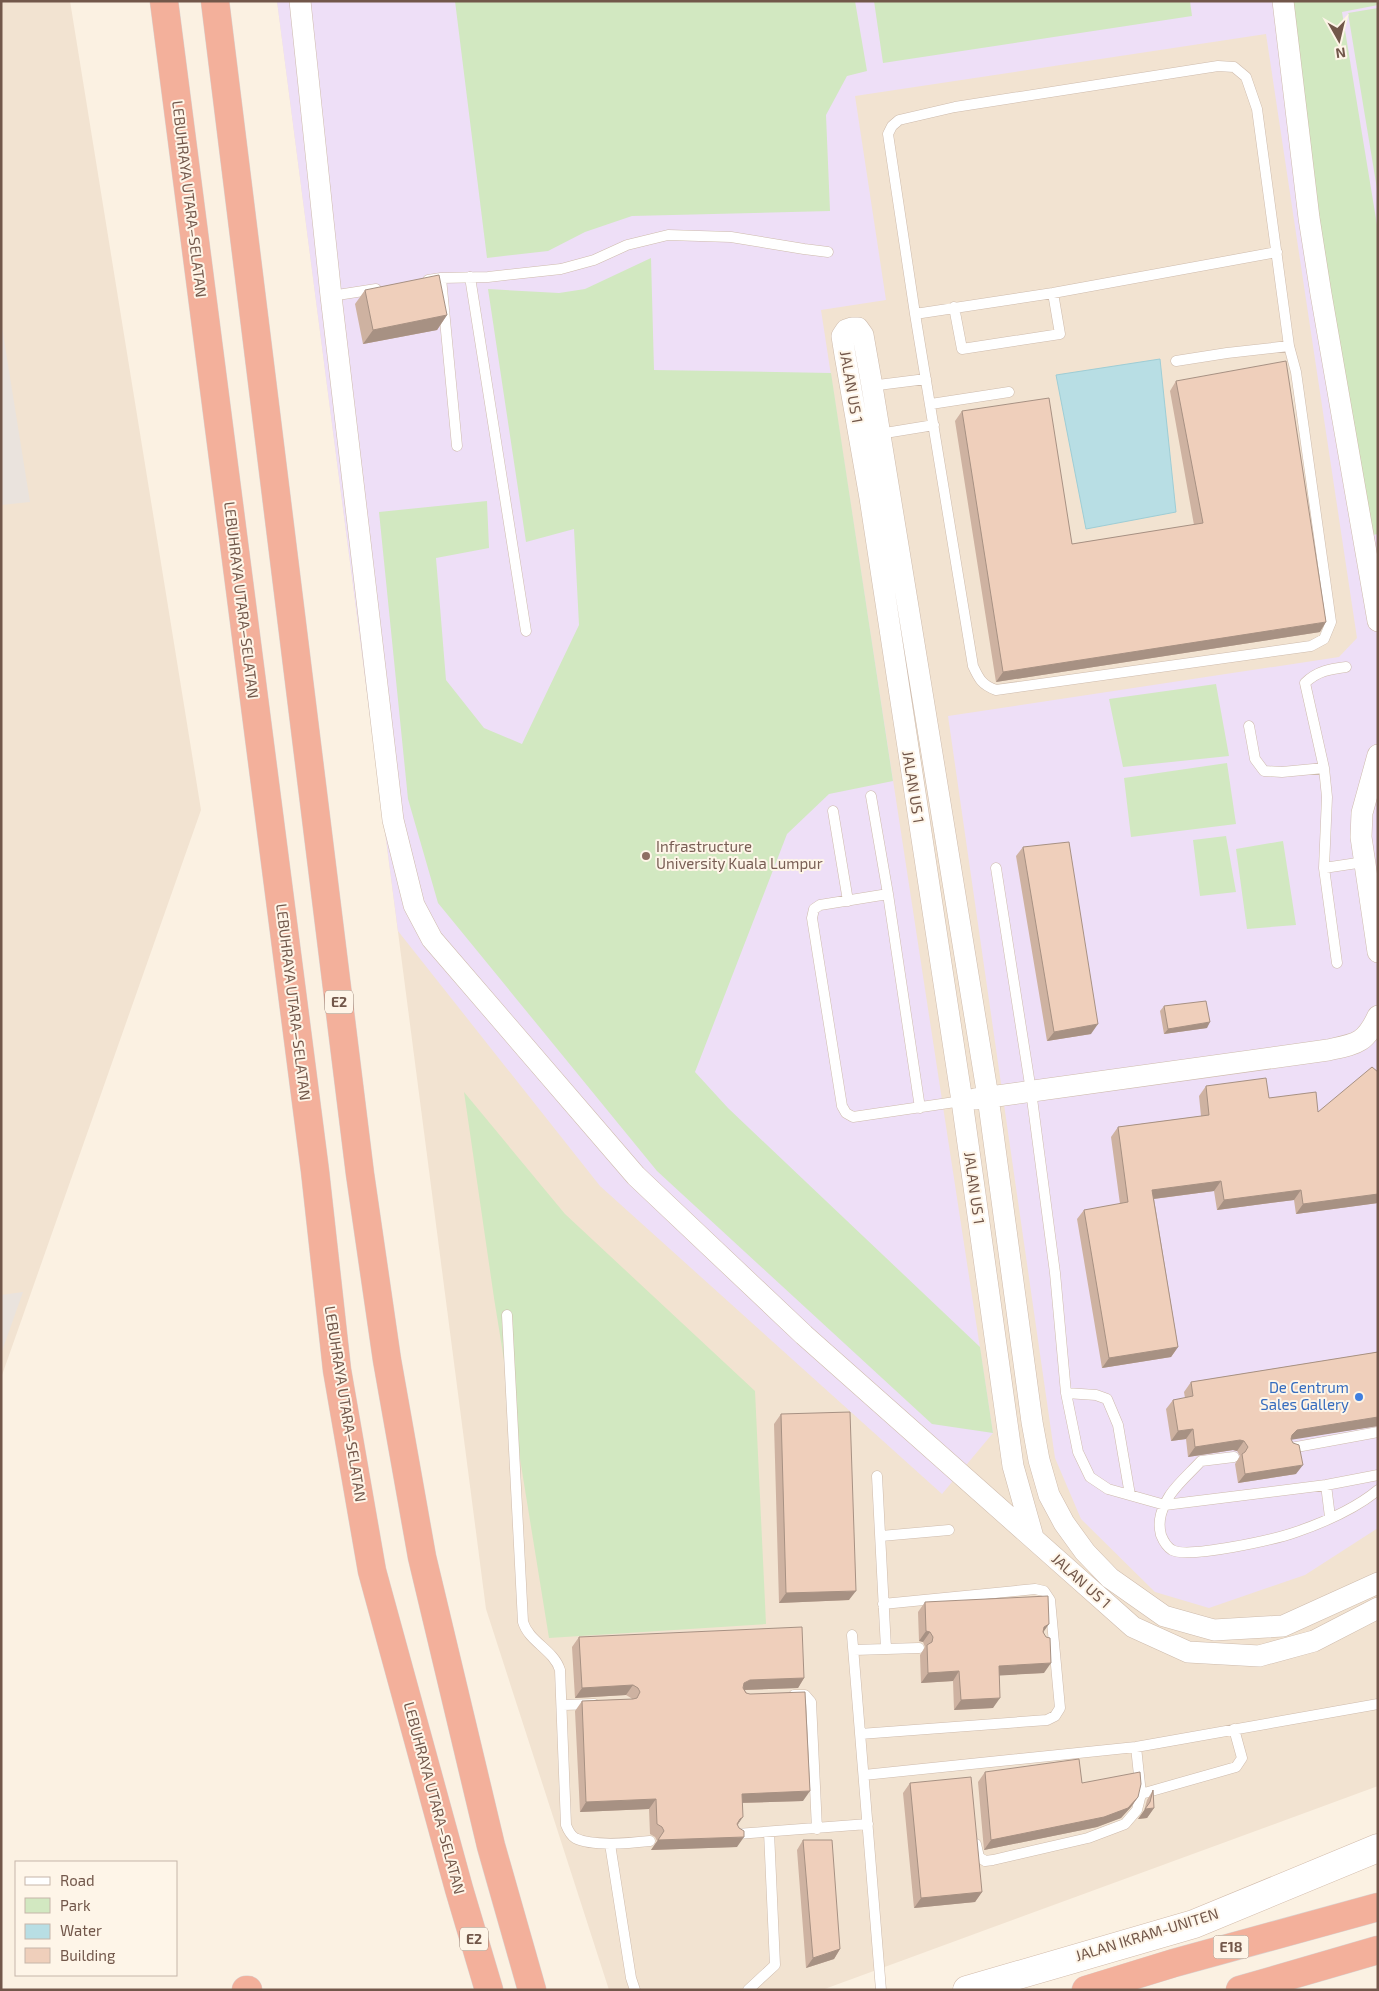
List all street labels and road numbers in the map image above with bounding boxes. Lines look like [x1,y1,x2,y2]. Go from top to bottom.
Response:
street label: LEBUHRAYA UTARA–SELATAN [169,99,211,298]
street label: JALAN US 1 [837,349,867,424]
street label: LEBUHRAYA UTARA–SELATAN [221,500,263,699]
street label: JALAN US 1 [899,749,929,824]
street label: LEBUHRAYA UTARA–SELATAN [273,902,315,1101]
road number: E2 [325,990,353,1014]
street label: JALAN US 1 [961,1150,989,1225]
street label: LEBUHRAYA UTARA–SELATAN [322,1304,370,1503]
street label: JALAN US 1 [1048,1549,1115,1611]
street label: LEBUHRAYA UTARA–SELATAN [401,1700,469,1896]
street label: JALAN IKRAM-UNITEN [1073,1904,1220,1964]
road number: E2 [460,1928,488,1950]
road number: E18 [1214,1935,1248,1958]

